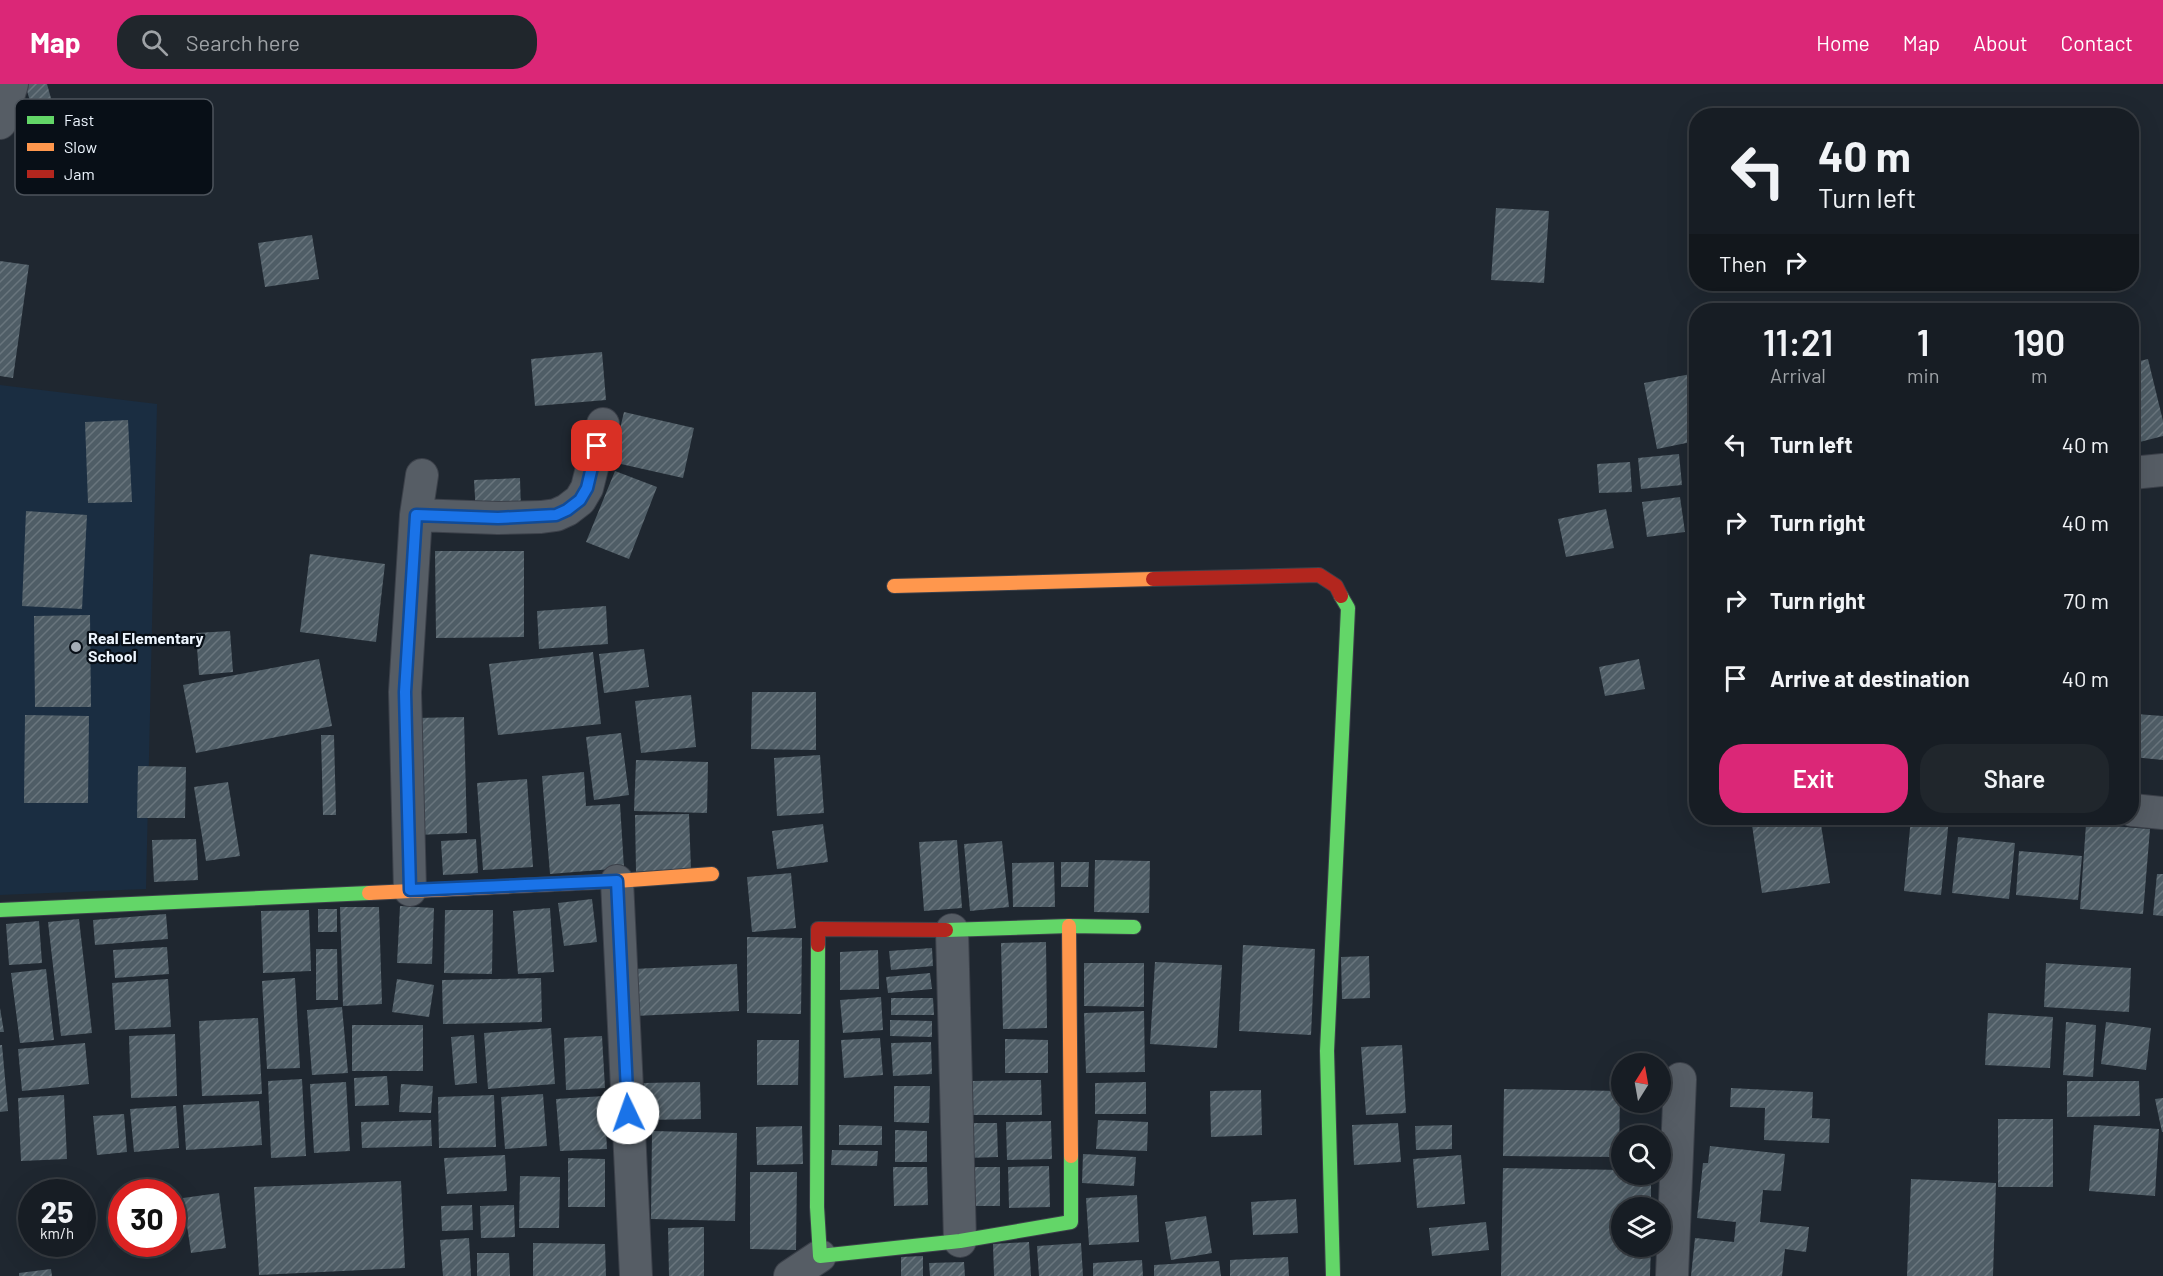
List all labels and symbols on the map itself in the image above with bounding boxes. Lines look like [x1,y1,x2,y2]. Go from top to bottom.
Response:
legend [15,99,213,195]
text: Fast [64,110,94,129]
text: Slow [64,137,97,156]
text: Jam [64,164,95,183]
pin [571,420,622,471]
place label: Real Elementary School [88,628,204,665]
marker: Real Elementary School [69,640,83,654]
north arrow [1611,1053,1671,1113]
position arrow [596,1081,660,1145]
speed limit sign: 30 [108,1179,186,1257]

